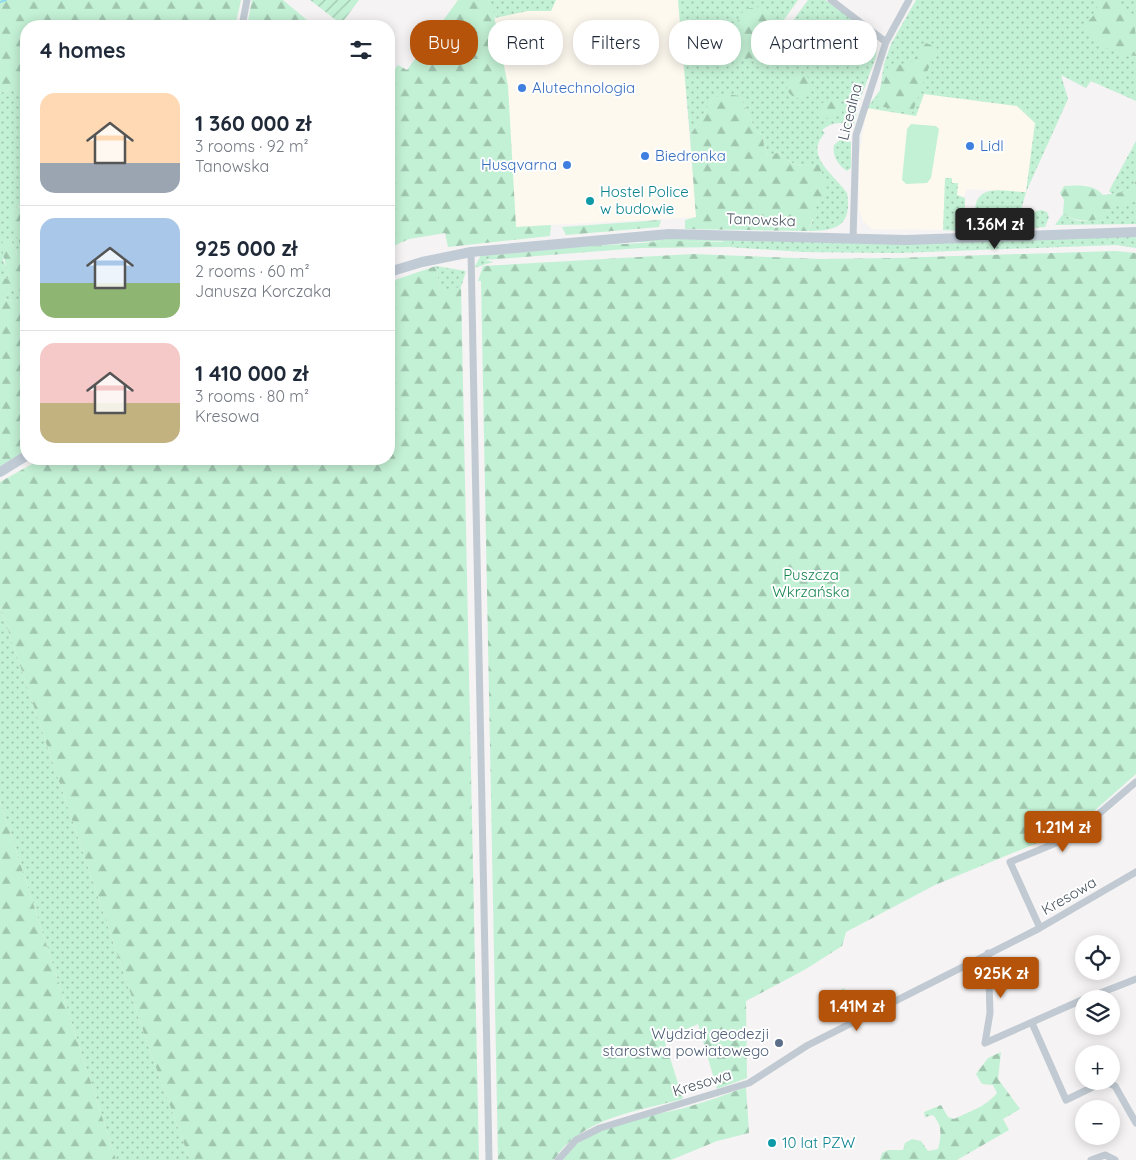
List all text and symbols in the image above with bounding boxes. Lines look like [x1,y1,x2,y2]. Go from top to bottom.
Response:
chip: Buy [410,20,478,65]
chip: Rent [488,20,563,65]
chip: Filters [573,20,659,65]
chip: New [669,20,741,65]
chip: Apartment [751,20,877,65]
icon: filters [347,36,375,64]
text: 4 homes [40,37,126,63]
place label: Alutechnologia [532,78,635,97]
marker: Alutechnologia [516,82,528,94]
street label: Licealna [833,82,866,142]
text: 1 360 000 zł [195,110,311,136]
icon: home [80,113,140,173]
text: 3 rooms · 92 m² [195,136,309,156]
place label: Lidl [980,136,1004,155]
marker: Lidl [964,140,976,152]
place label: Biedronka [655,146,726,165]
marker: Biedronka [639,150,651,162]
place label: Husqvarna [481,155,557,174]
text: Tanowska [195,156,269,176]
marker: Husqvarna [561,159,573,171]
place label: Hostel Police w budowie [600,182,689,218]
marker: Hostel Police w budowie [584,195,596,207]
pin: 1.36M zł [943,208,1047,250]
street label: Tanowska [726,209,796,230]
text: 1.36M zł [966,214,1024,234]
text: 925 000 zł [195,235,297,261]
icon: home [80,238,140,298]
text: 2 rooms · 60 m² [195,261,309,281]
text: Janusza Korczaka [195,281,331,301]
text: 1 410 000 zł [195,360,308,386]
icon: home [80,363,140,423]
text: 3 rooms · 80 m² [195,386,309,406]
text: Kresowa [195,406,259,426]
park label: Puszcza Wkrzańska [772,565,850,601]
pin: 1.21M zł [1011,810,1115,853]
text: 1.21M zł [1035,817,1091,837]
street label: Kresowa [1038,872,1100,919]
map controls [1075,935,1120,1145]
button: locate [1075,935,1120,980]
pin: 925K zł [955,956,1047,999]
text: 925K zł [974,963,1028,983]
pin: 1.41M zł [805,990,909,1032]
button: layers [1075,990,1120,1035]
text: 1.41M zł [830,996,884,1016]
place label: Wydział geodezji starostwa powiatowego [602,1024,769,1060]
marker: Wydział geodezji starostwa powiatowego [773,1037,785,1049]
button: + [1075,1045,1120,1090]
street label: Kresowa [670,1065,734,1100]
button: − [1075,1100,1120,1145]
place label: 10 lat PZW [782,1133,856,1152]
marker: 10 lat PZW [766,1137,778,1149]

